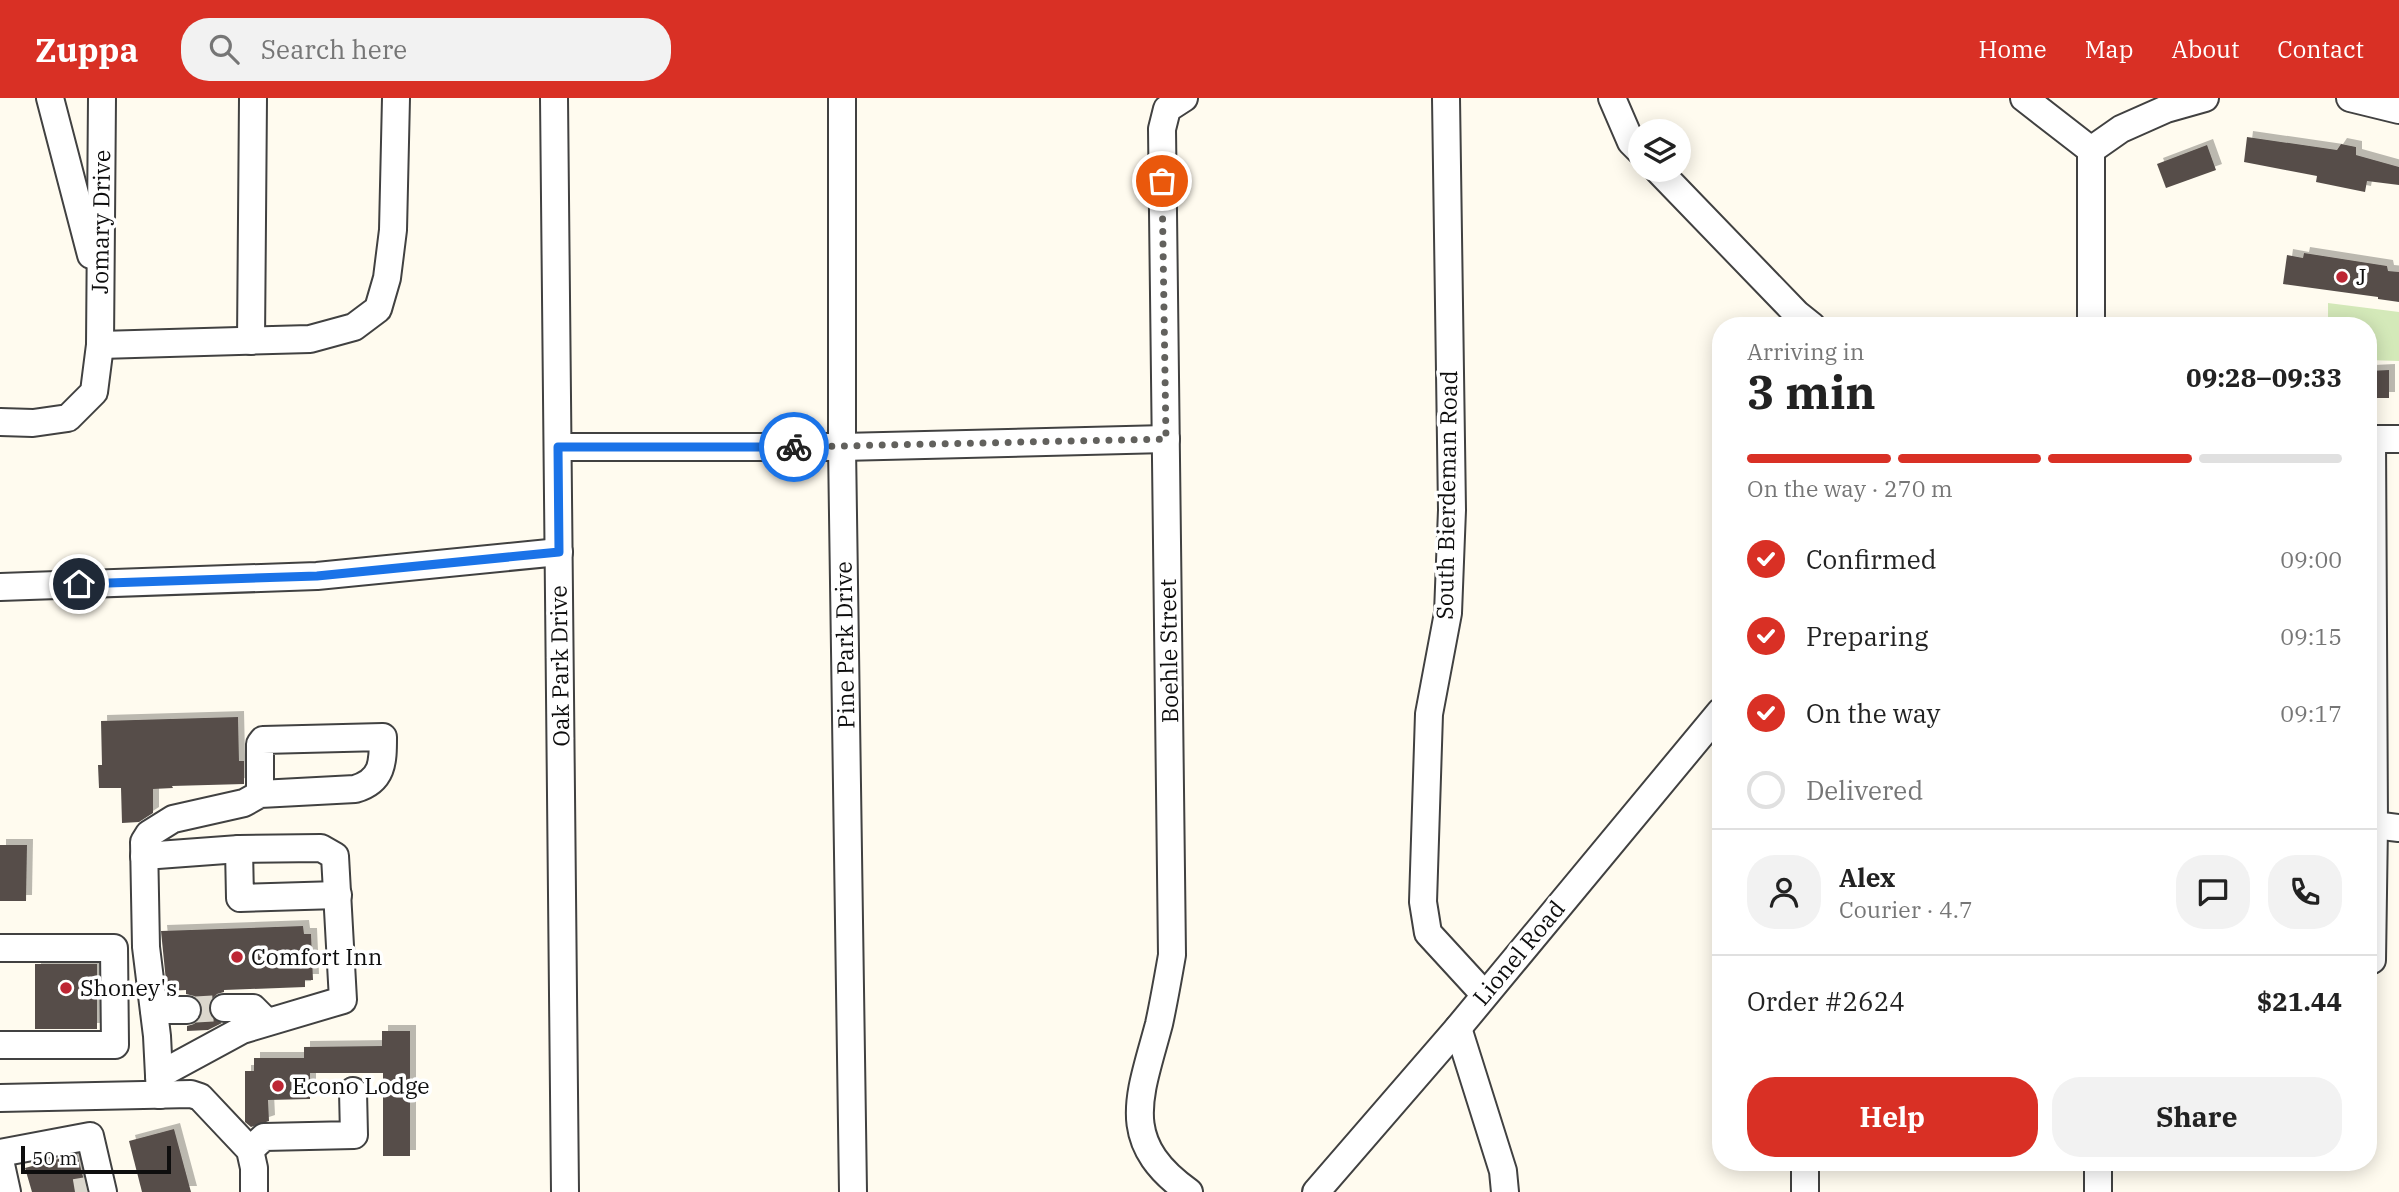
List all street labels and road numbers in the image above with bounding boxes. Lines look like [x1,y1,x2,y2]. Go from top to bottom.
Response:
street label: Jomary Drive [84,150,116,294]
street label: South Bierdeman Road [1429,370,1463,620]
street label: Pine Park Drive [828,561,860,729]
street label: Boehle Street [1152,579,1184,724]
street label: Oak Park Drive [543,585,575,747]
street label: Lionel Road [1466,894,1571,1011]

